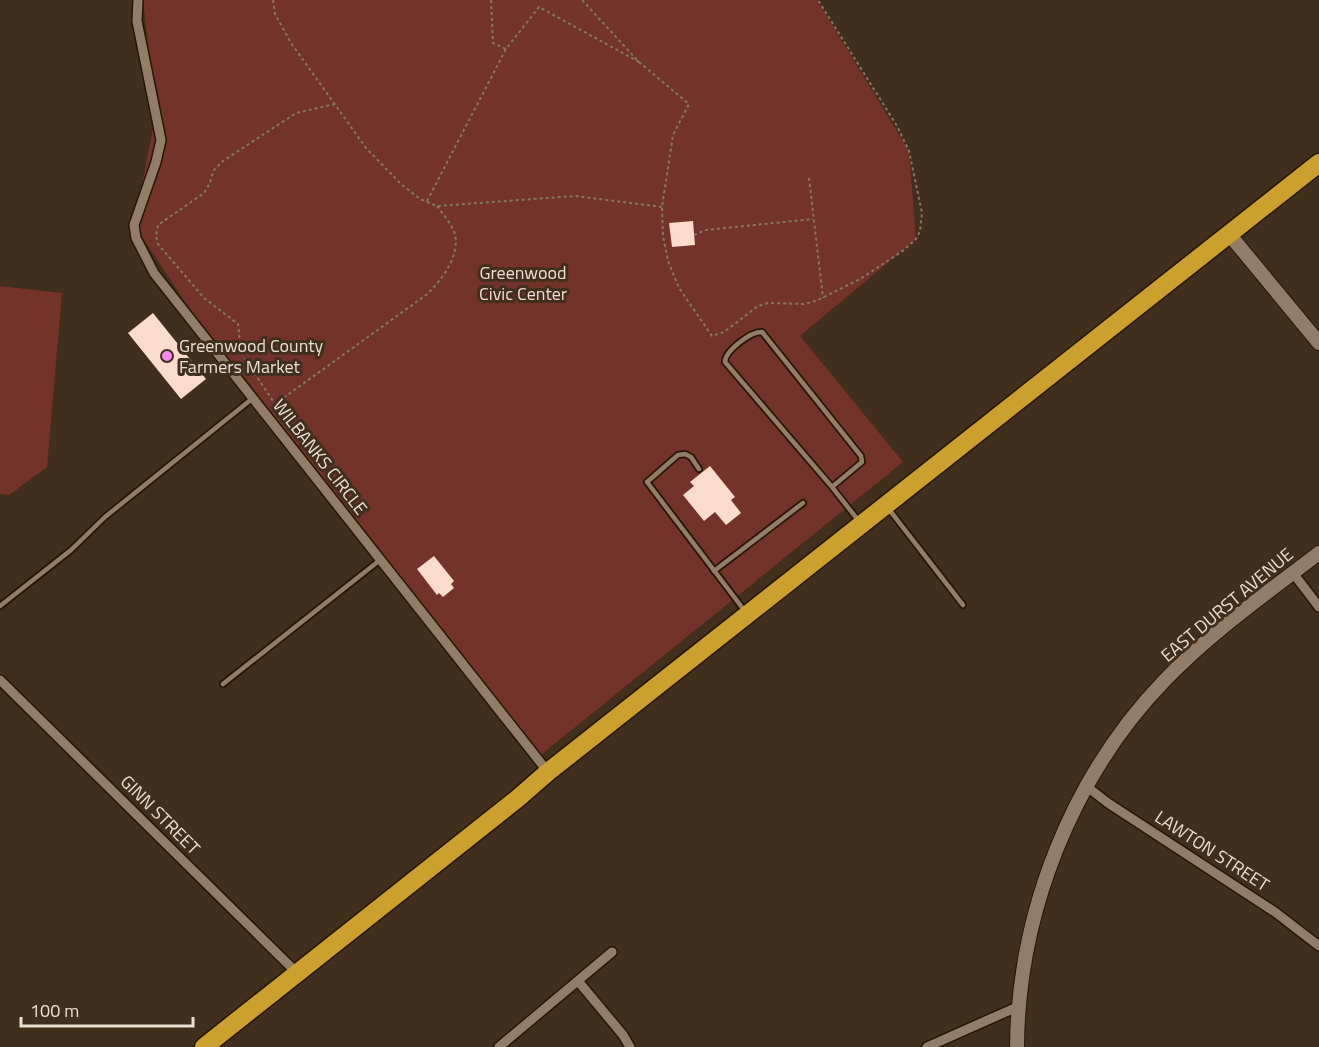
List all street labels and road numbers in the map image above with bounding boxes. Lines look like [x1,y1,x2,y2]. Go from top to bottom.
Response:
street label: WILBANKS CIRCLE [267,393,374,520]
street label: EAST DURST AVENUE [1155,541,1299,668]
street label: GINN STREET [114,769,207,861]
street label: LAWTON STREET [1150,803,1275,898]

